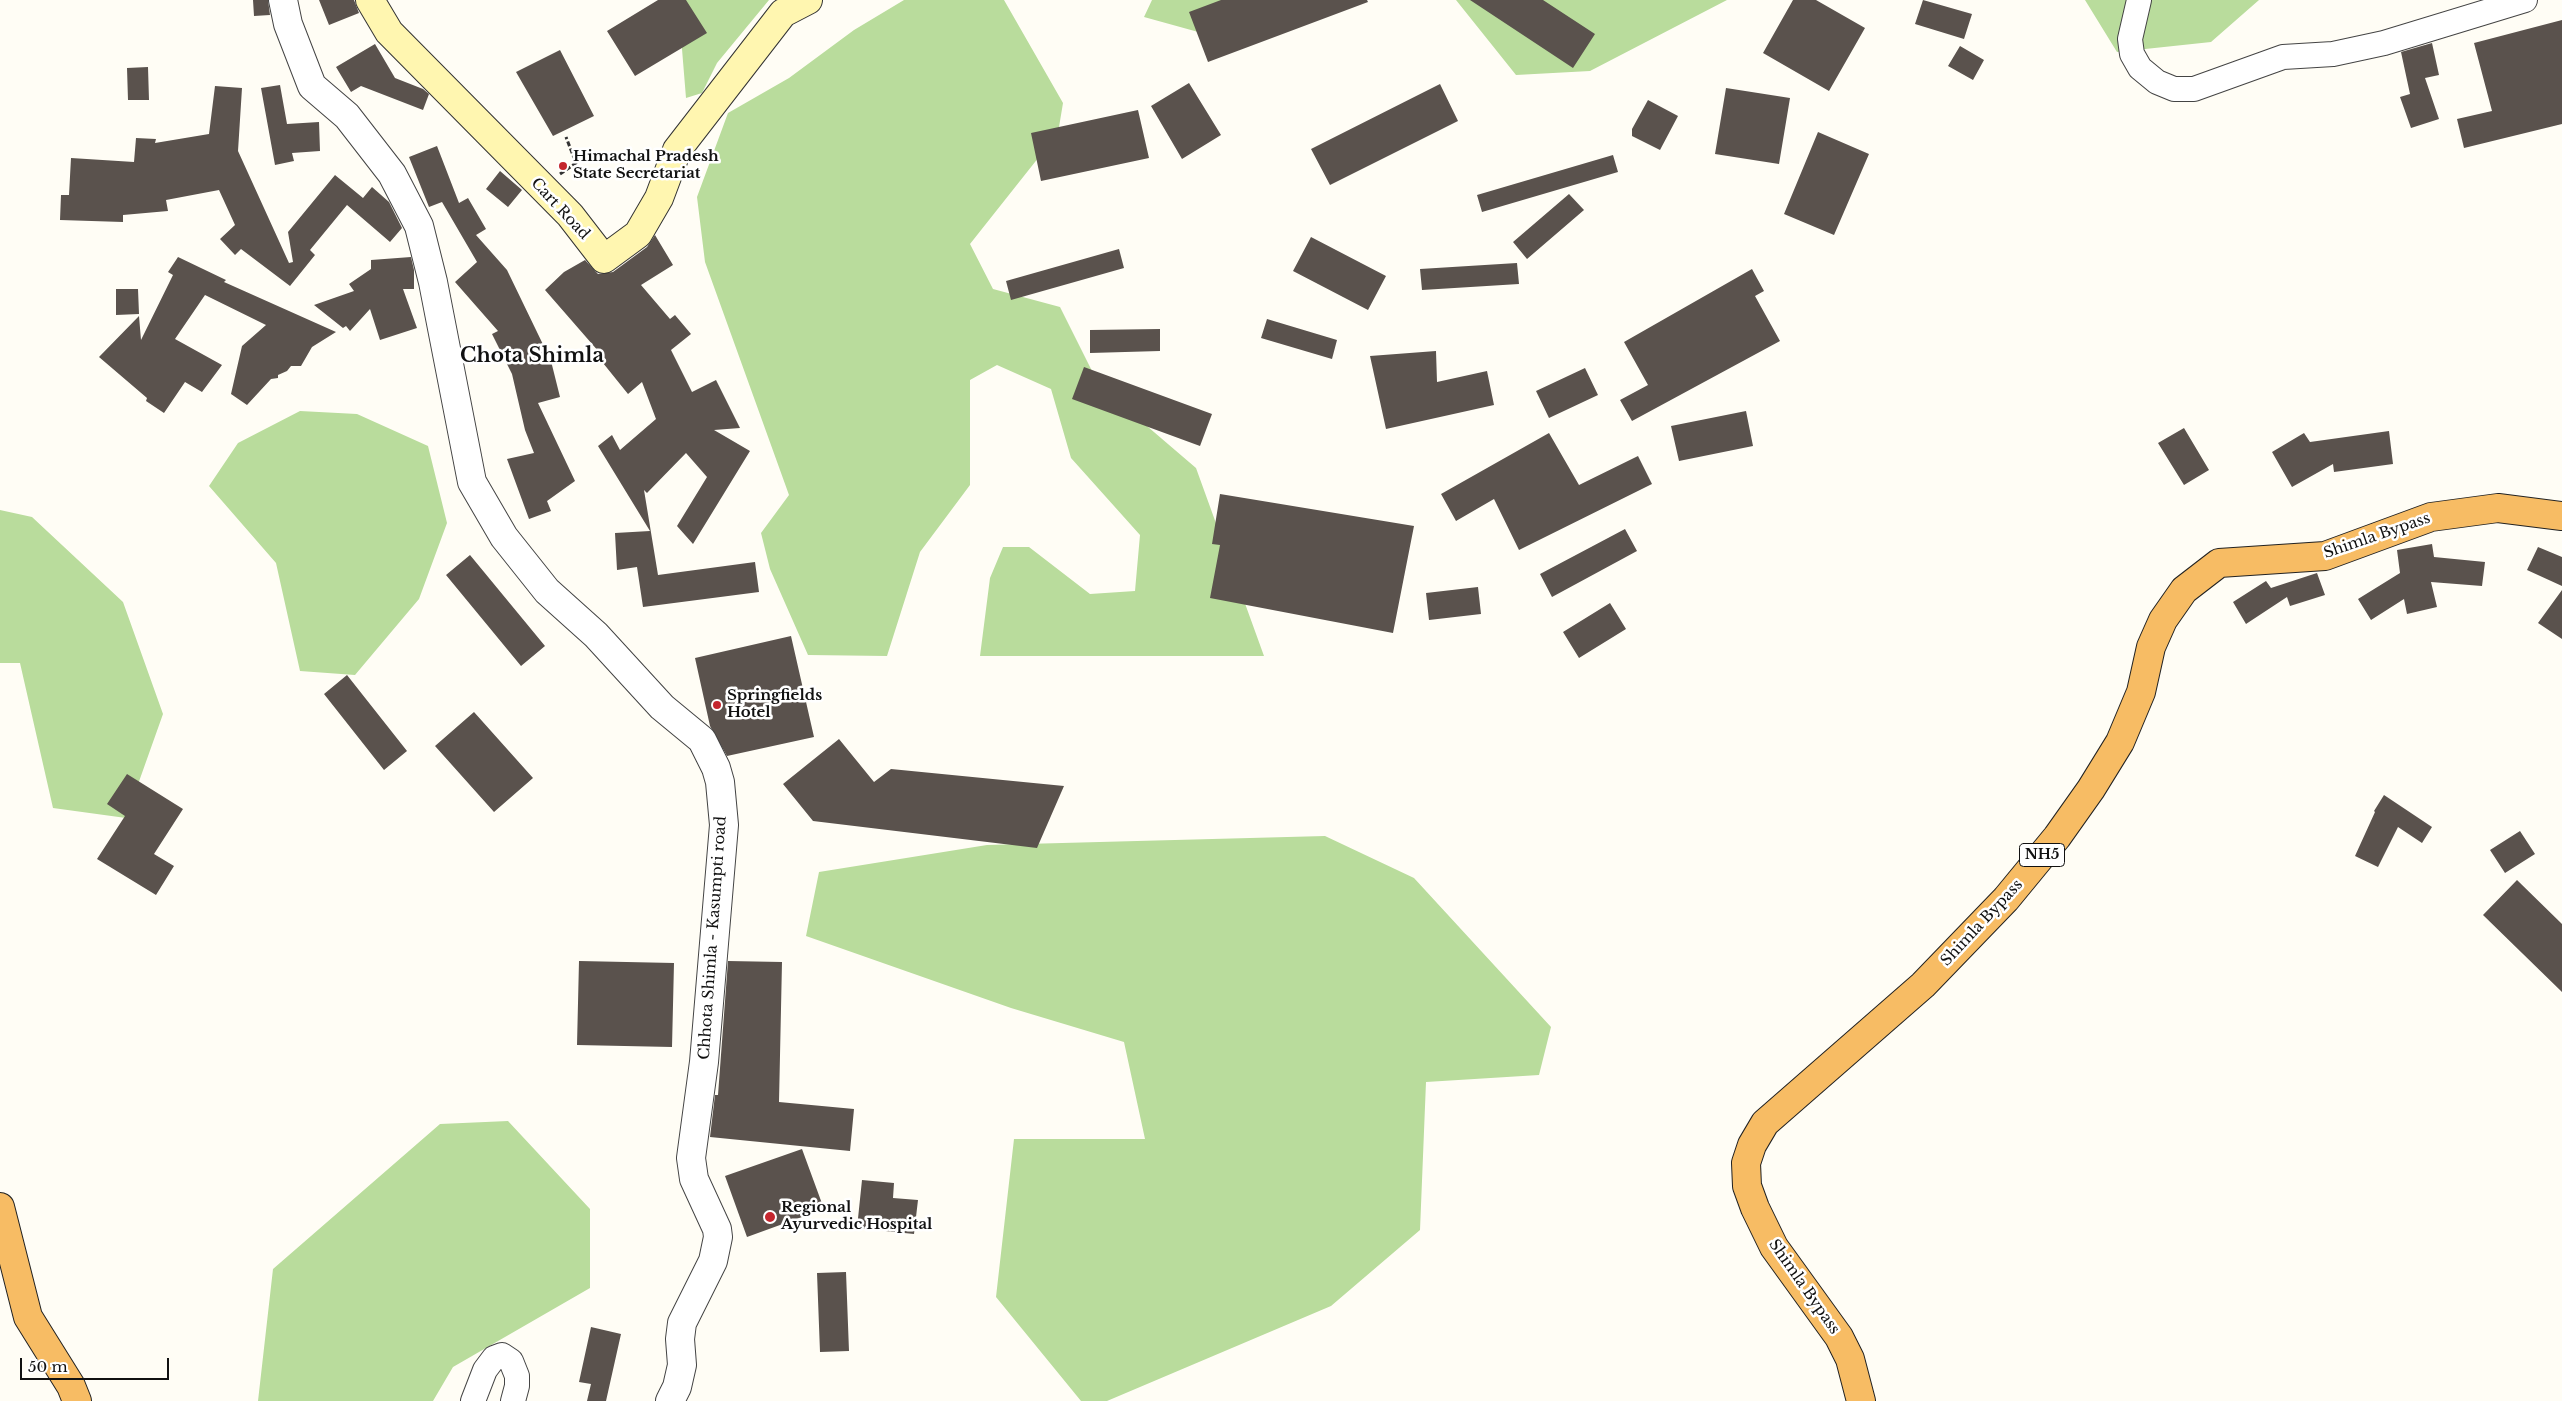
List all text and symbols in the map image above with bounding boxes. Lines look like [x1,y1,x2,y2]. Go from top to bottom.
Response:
place label: Himachal Pradesh State Secretariat [573,148,719,183]
marker: Himachal Pradesh State Secretariat [557,160,569,172]
street label: Cart Road [527,175,593,243]
district label: Chota Shimla [460,344,604,368]
street label: Shimla Bypass [2321,509,2433,563]
place label: Springfields Hotel [727,687,822,722]
marker: Springfields Hotel [711,699,723,711]
street label: Chhota Shimla - Kasumpti road [696,816,730,1060]
road number: NH5 [2020,844,2064,866]
street label: Shimla Bypass [1937,876,2027,970]
place label: Regional Ayurvedic Hospital [781,1199,932,1234]
marker: Regional Ayurvedic Hospital [763,1210,777,1224]
street label: Shimla Bypass [1765,1236,1843,1338]
scale bar [22,1348,171,1380]
text: 50 m [28,1357,68,1376]

